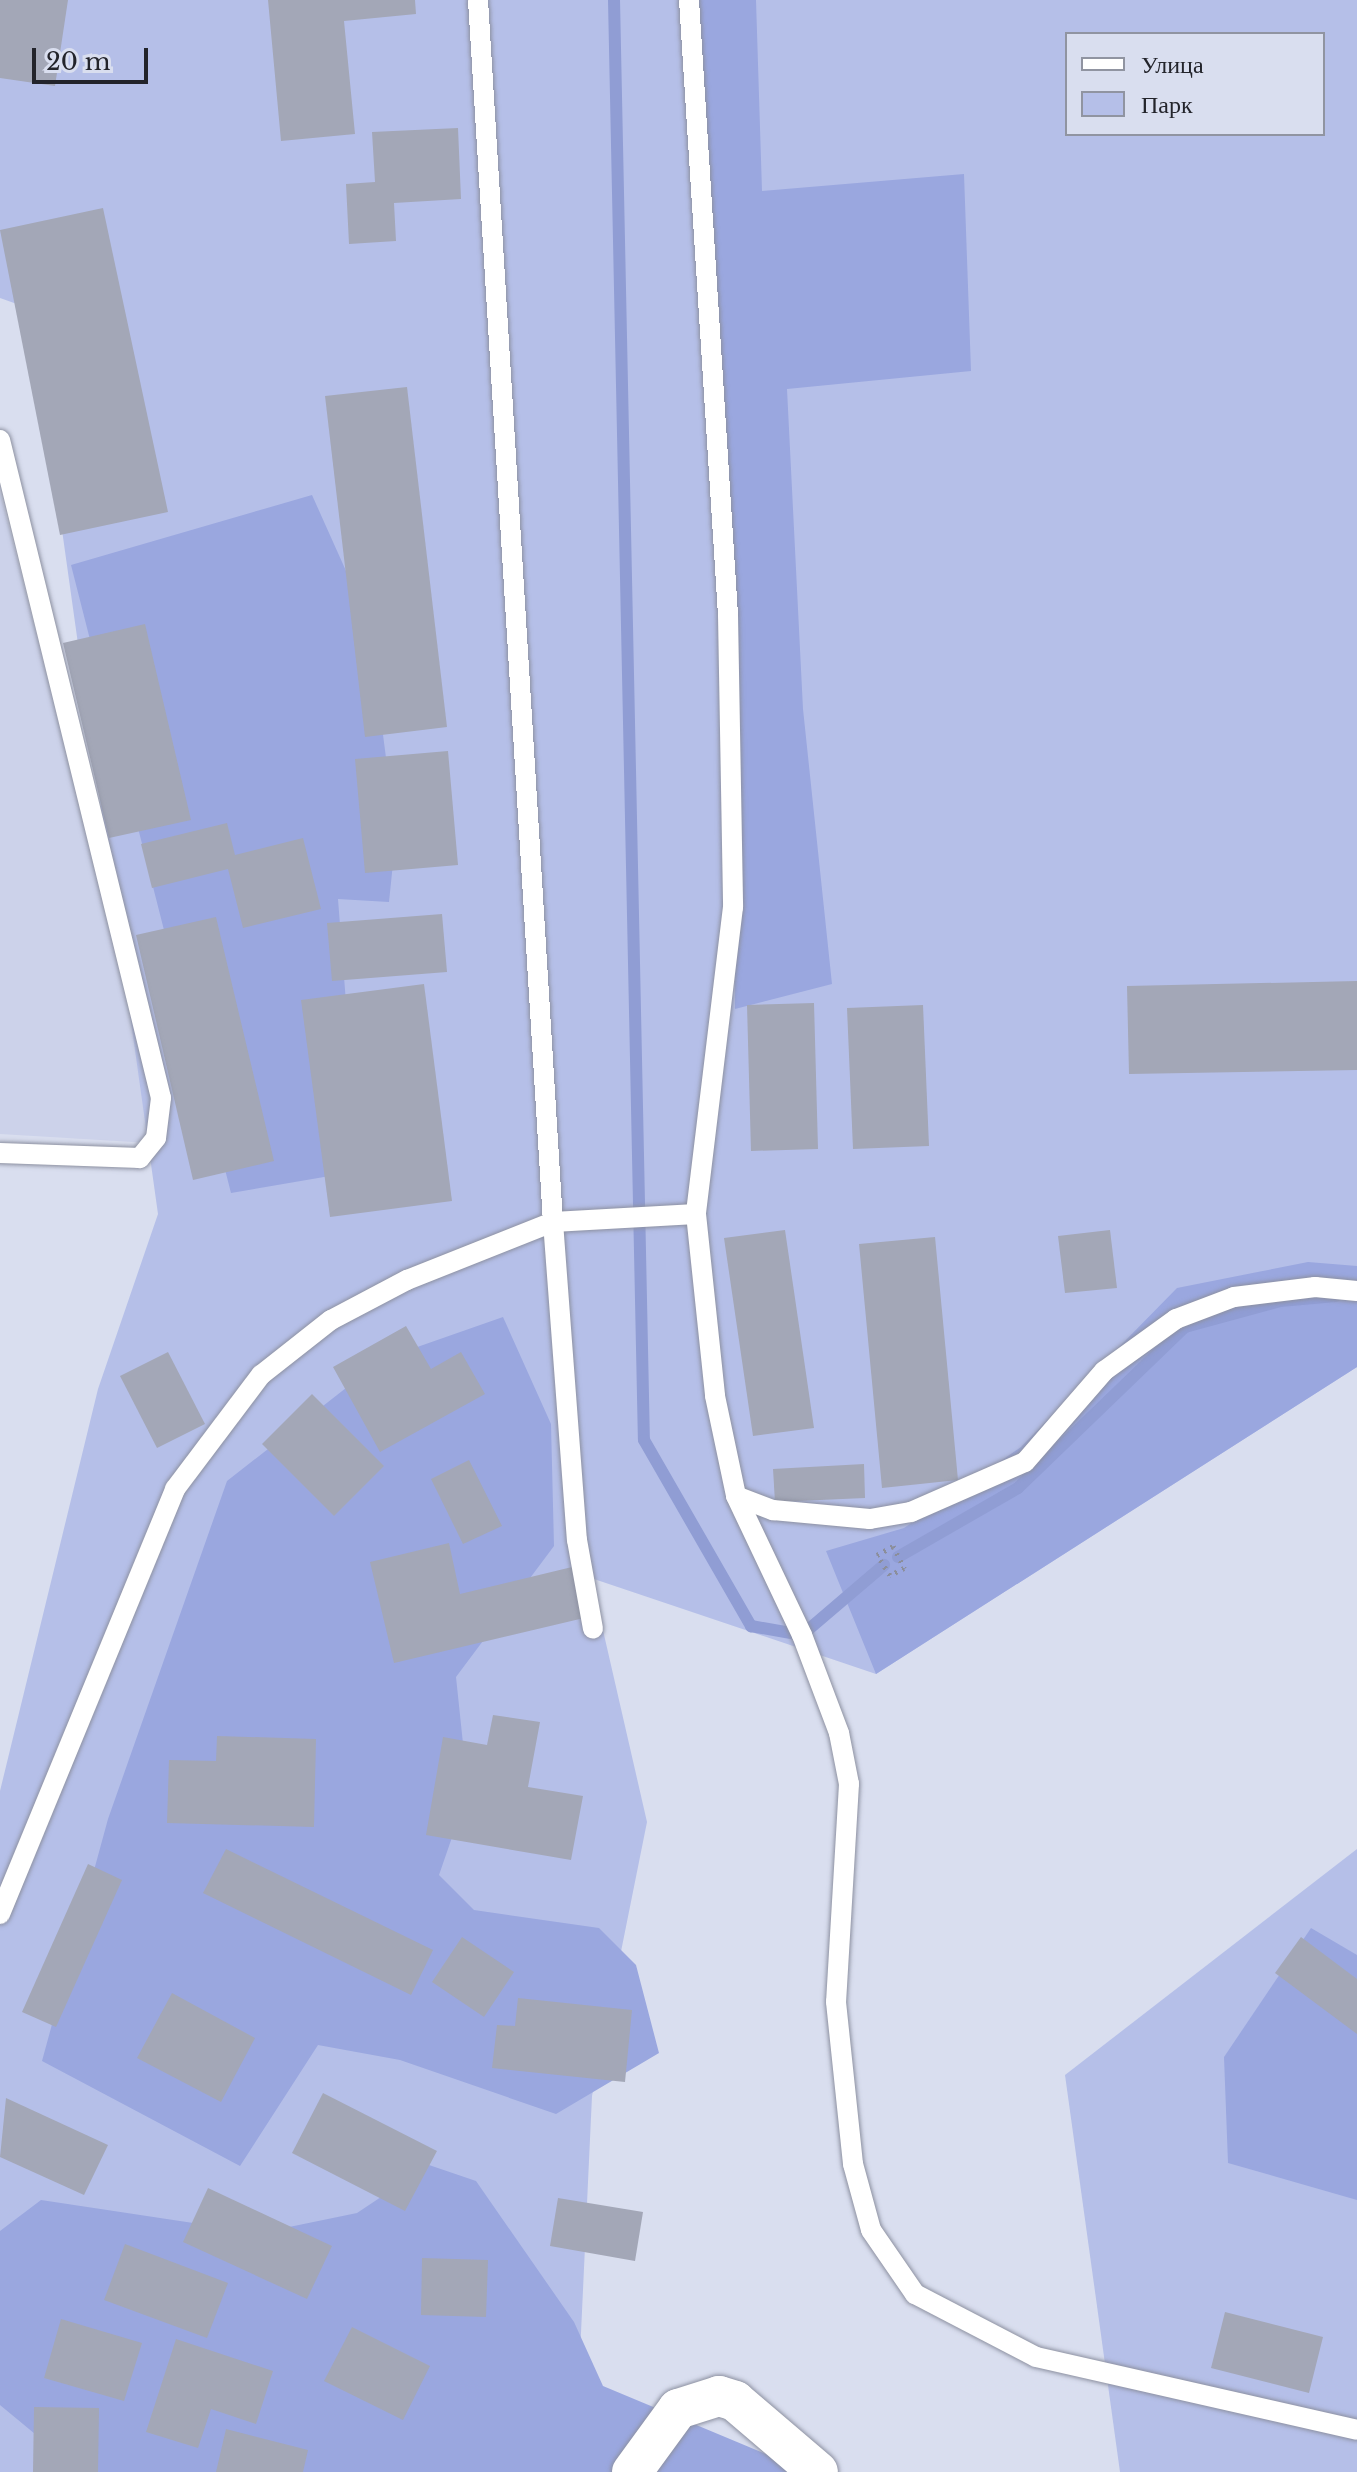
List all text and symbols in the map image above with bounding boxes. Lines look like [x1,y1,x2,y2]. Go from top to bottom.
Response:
scale bar [36,32,152,82]
legend [1065,32,1325,136]
text: 20 m [46,47,111,76]
text: Улица [1141,50,1204,79]
text: Парк [1141,90,1193,119]

